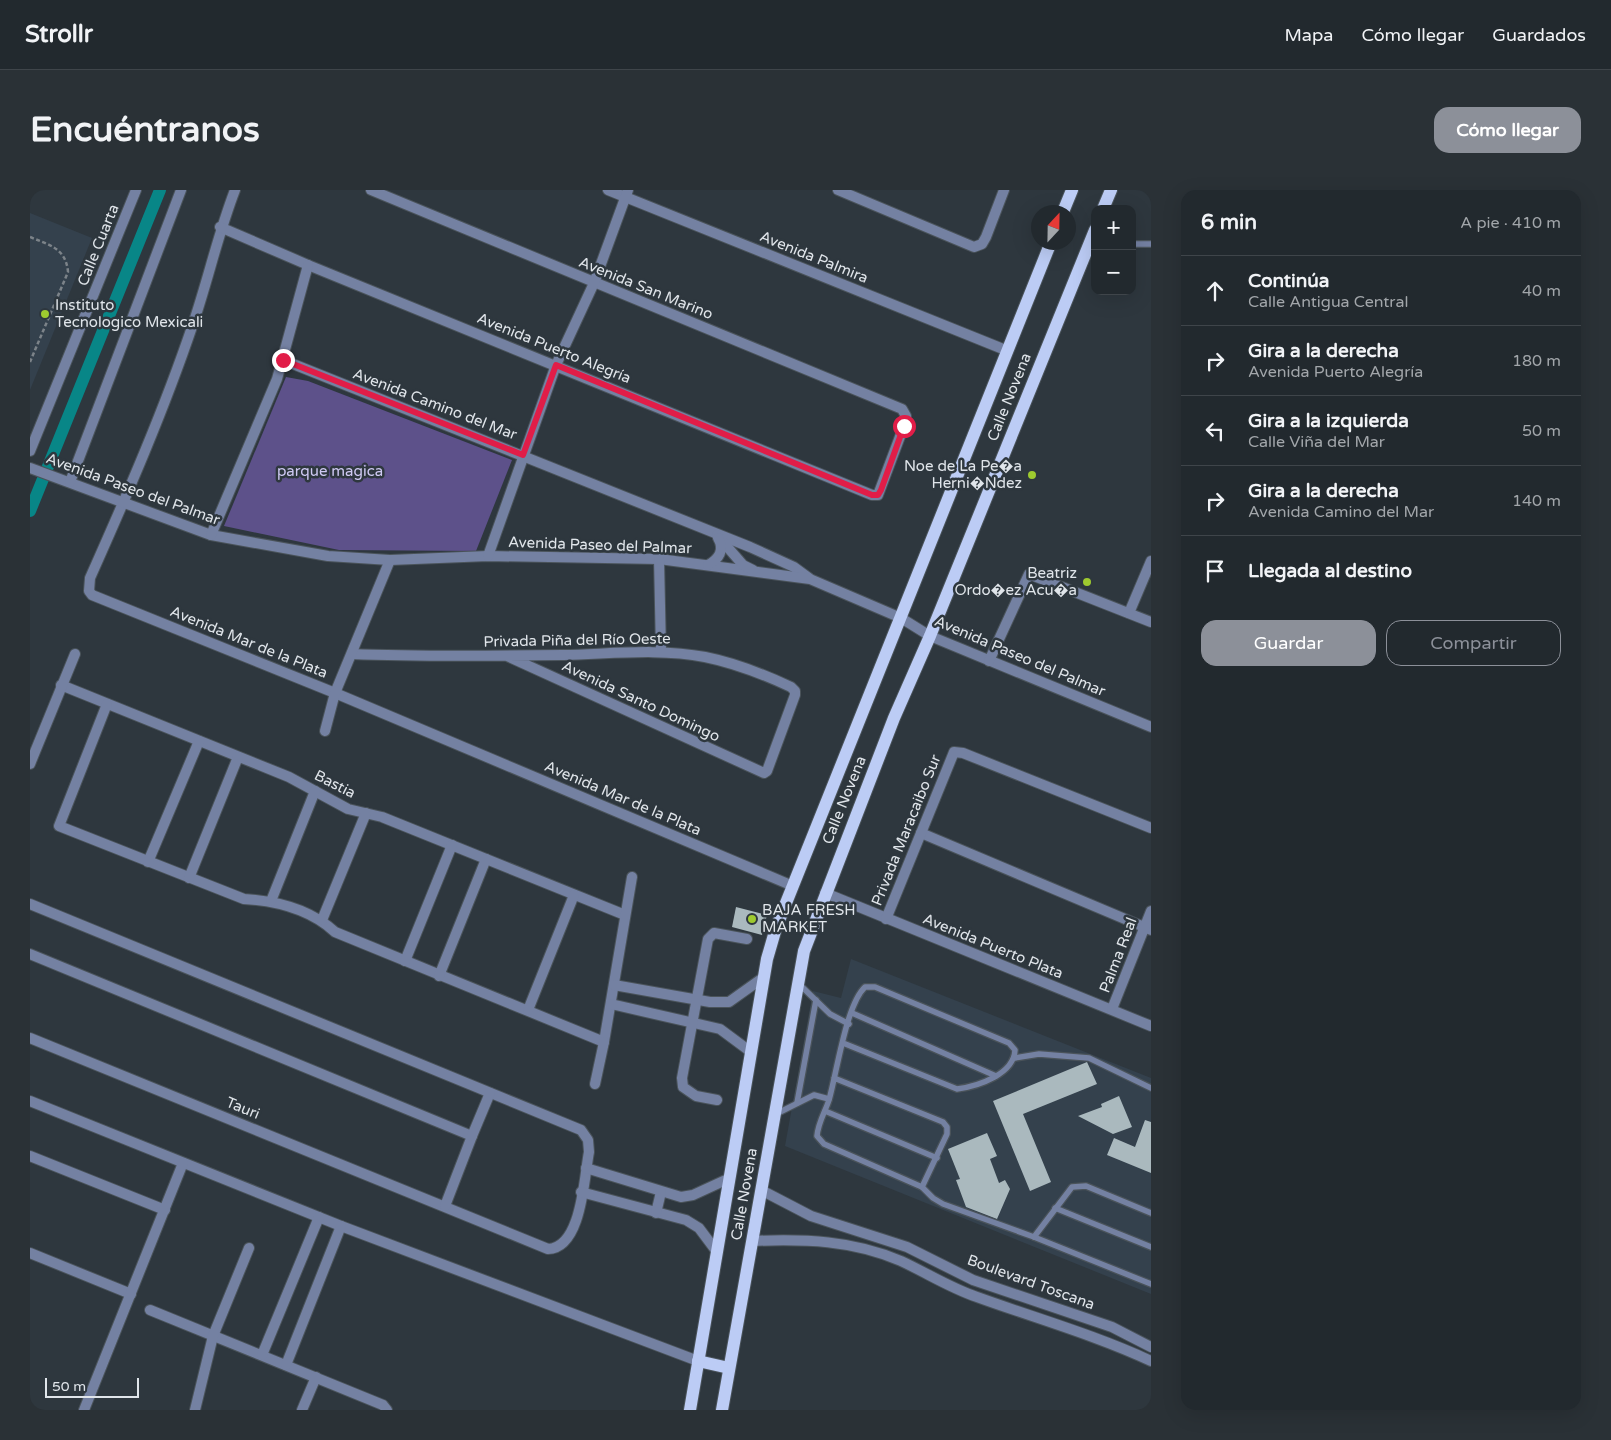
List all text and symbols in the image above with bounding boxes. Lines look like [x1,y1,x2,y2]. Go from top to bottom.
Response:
text: Strollr [25,20,93,49]
text: Mapa [1284,24,1333,46]
text: Cómo llegar [1361,24,1464,46]
text: Guardados [1492,24,1586,46]
button: Cómo llegar [1434,107,1581,153]
text: Encuéntranos [30,109,260,151]
street label: Calle Cuarta [73,202,123,288]
north arrow [1031,205,1076,250]
map controls [1091,205,1136,295]
button: + [1091,205,1136,250]
text: 6 min [1201,210,1257,235]
text: A pie · 410 m [1460,213,1561,233]
street label: Avenida Palmira [757,227,871,287]
button: − [1091,250,1136,295]
street label: Avenida San Marino [576,253,716,323]
text: Continúa [1248,270,1330,292]
icon: ahead [1201,277,1229,305]
text: 40 m [1522,281,1561,301]
text: Calle Antigua Central [1248,292,1408,312]
place label: Instituto Tecnologico Mexicali [55,296,203,331]
marker: Instituto Tecnologico Mexicali [39,308,51,320]
street label: Avenida Puerto Alegría [474,309,634,387]
text: Gira a la derecha [1248,340,1399,362]
icon: right [1201,347,1229,375]
route end [272,349,295,372]
street label: Calle Novena [983,350,1035,444]
text: 180 m [1512,351,1561,371]
text: Avenida Puerto Alegría [1248,362,1423,382]
street label: Avenida Camino del Mar [350,364,520,444]
text: Gira a la izquierda [1248,410,1409,432]
route start [893,415,916,438]
icon: left [1201,417,1229,445]
text: 50 m [1522,421,1561,441]
text: Calle Viña del Mar [1248,432,1385,452]
street label: Avenida Paseo del Palmar [44,449,223,529]
place label: Noe de La Pe�a Herni�Ndez [904,457,1022,492]
park label: parque magica [277,462,383,480]
marker: Noe de La Pe�a Herni�Ndez [1026,469,1038,481]
text: Gira a la derecha [1248,480,1399,502]
icon: right [1201,487,1229,515]
text: 140 m [1512,491,1561,511]
text: Avenida Camino del Mar [1248,502,1434,522]
street label: Avenida Paseo del Palmar [508,533,692,557]
icon: arrive [1201,557,1229,585]
text: Llegada al destino [1248,560,1412,582]
place label: Beatriz Ordo�ez Acu�a [954,564,1077,599]
marker: Beatriz Ordo�ez Acu�a [1081,576,1093,588]
street label: Avenida Mar de la Plata [168,602,330,682]
street label: Avenida Paseo del Palmar [932,612,1108,700]
button: Guardar [1201,620,1376,666]
button: Compartir [1386,620,1561,666]
street label: Privada Piña del Río Oeste [483,629,671,651]
street label: Avenida Santo Domingo [559,656,723,746]
street label: Privada Maracaibo Sur [867,752,945,908]
street label: Calle Novena [818,753,870,847]
street label: Avenida Mar de la Plata [542,757,704,839]
street label: Bastia [311,766,359,802]
place label: BAJA FRESH MARKET [762,901,856,936]
street label: Avenida Puerto Plata [920,910,1066,982]
marker: BAJA FRESH MARKET [746,913,758,925]
street label: Palma Real [1095,915,1141,995]
street label: Tauri [223,1093,263,1123]
street label: Calle Novena [727,1146,761,1242]
street label: Boulevard Toscana [965,1251,1097,1313]
scale bar [45,1375,139,1398]
text: 50 m [52,1378,86,1395]

